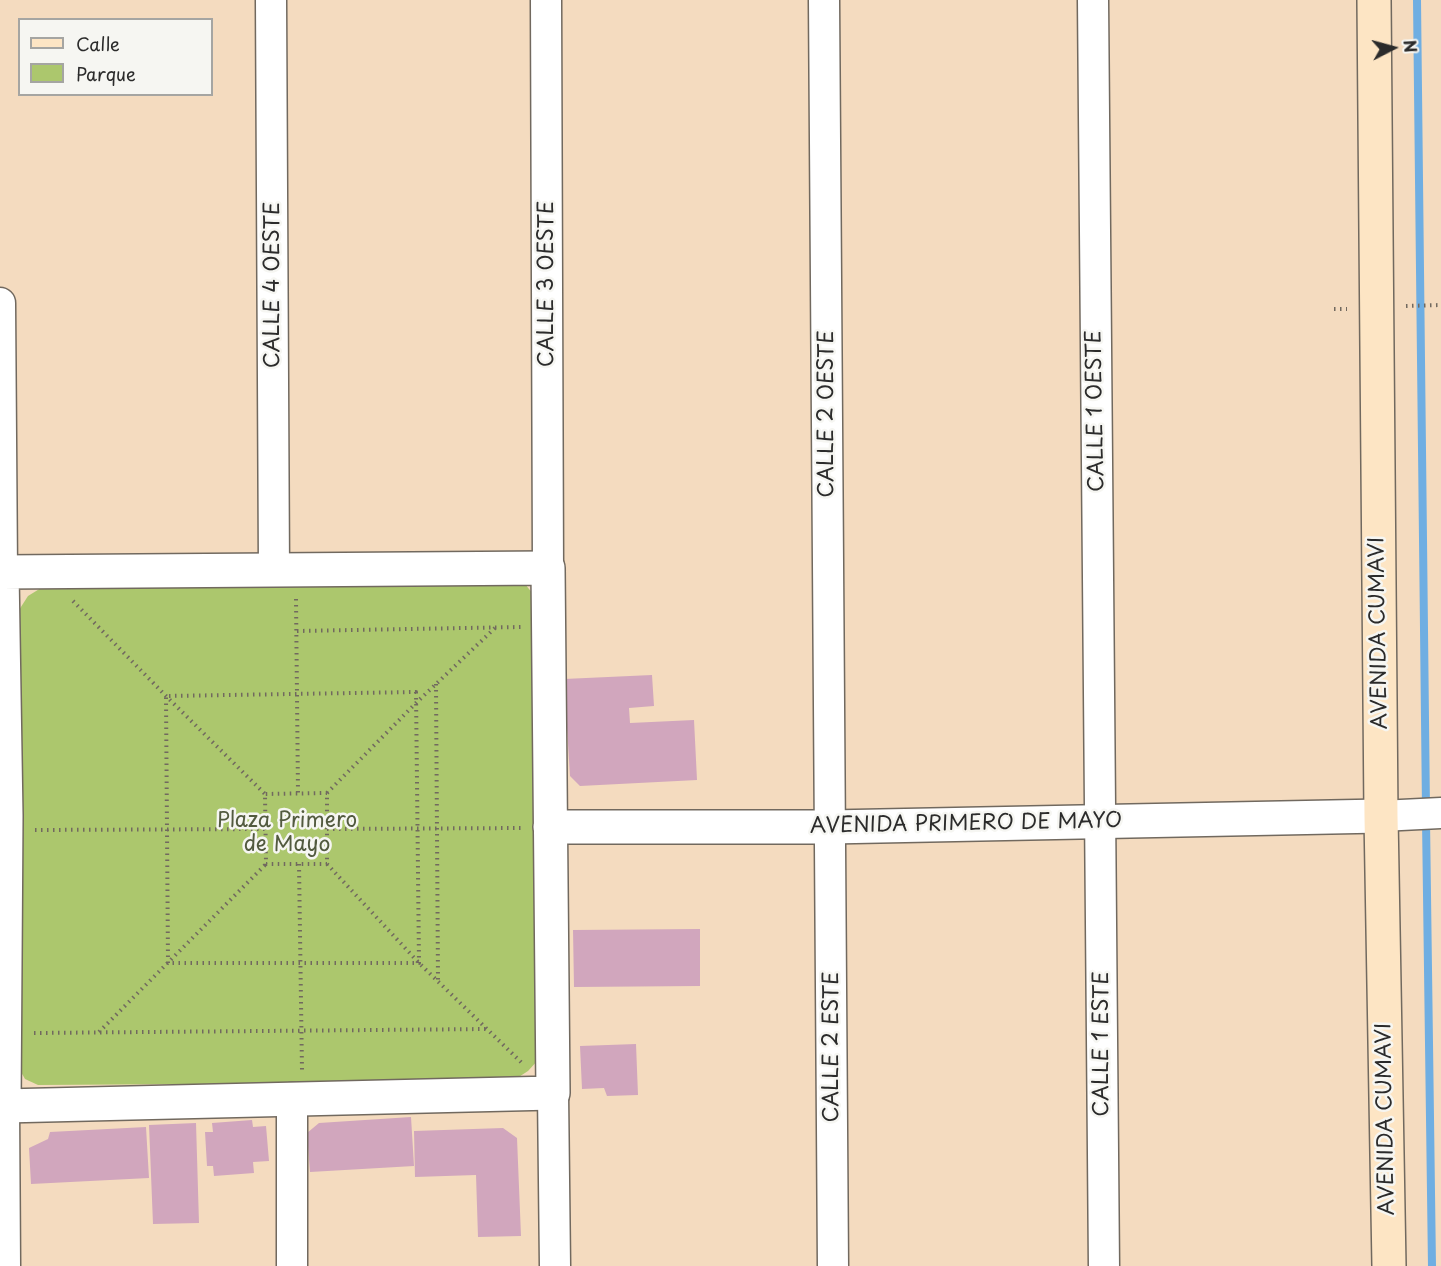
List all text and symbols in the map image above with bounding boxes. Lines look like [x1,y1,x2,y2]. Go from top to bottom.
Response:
legend [18,18,213,96]
north arrow [1363,18,1423,78]
text: Calle [76,30,120,57]
text: N [1398,39,1423,54]
text: Parque [76,60,136,87]
street label: CALLE 3 OESTE [534,201,560,367]
street label: CALLE 4 OESTE [260,202,286,368]
street label: CALLE 2 OESTE [814,330,840,498]
street label: CALLE 1 OESTE [1082,330,1110,492]
street label: AVENIDA CUMAVI [1365,536,1393,730]
park label: Plaza Primero de Mayo [217,808,357,858]
street label: AVENIDA PRIMERO DE MAYO [810,809,1122,839]
street label: CALLE 1 ESTE [1089,971,1115,1117]
street label: CALLE 2 ESTE [819,972,845,1122]
street label: AVENIDA CUMAVI [1372,1022,1400,1216]

